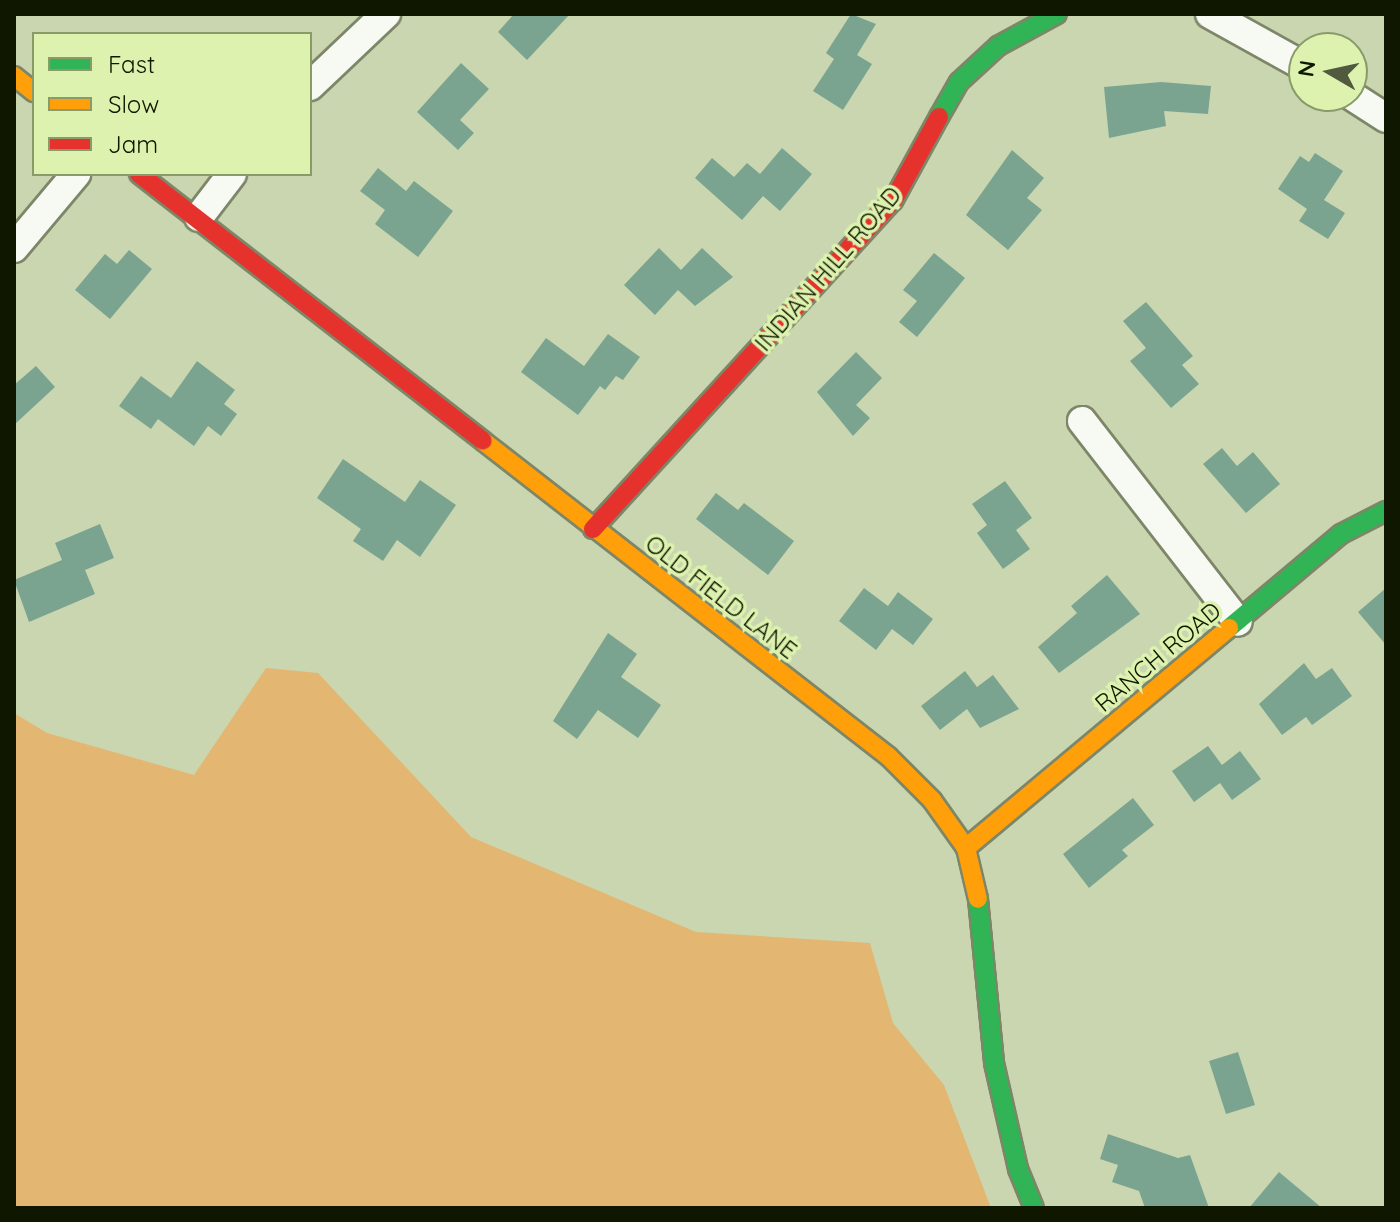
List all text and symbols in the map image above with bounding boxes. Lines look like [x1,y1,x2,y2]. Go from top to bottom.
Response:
legend [32,32,312,176]
north arrow [1288,32,1368,112]
text: Fast [108,49,155,79]
text: N [1291,58,1321,79]
text: Slow [108,89,159,119]
text: Jam [108,129,158,159]
street label: INDIAN HILL ROAD [749,181,907,357]
street label: OLD FIELD LANE [640,529,802,665]
street label: RANCH ROAD [1089,596,1227,718]

